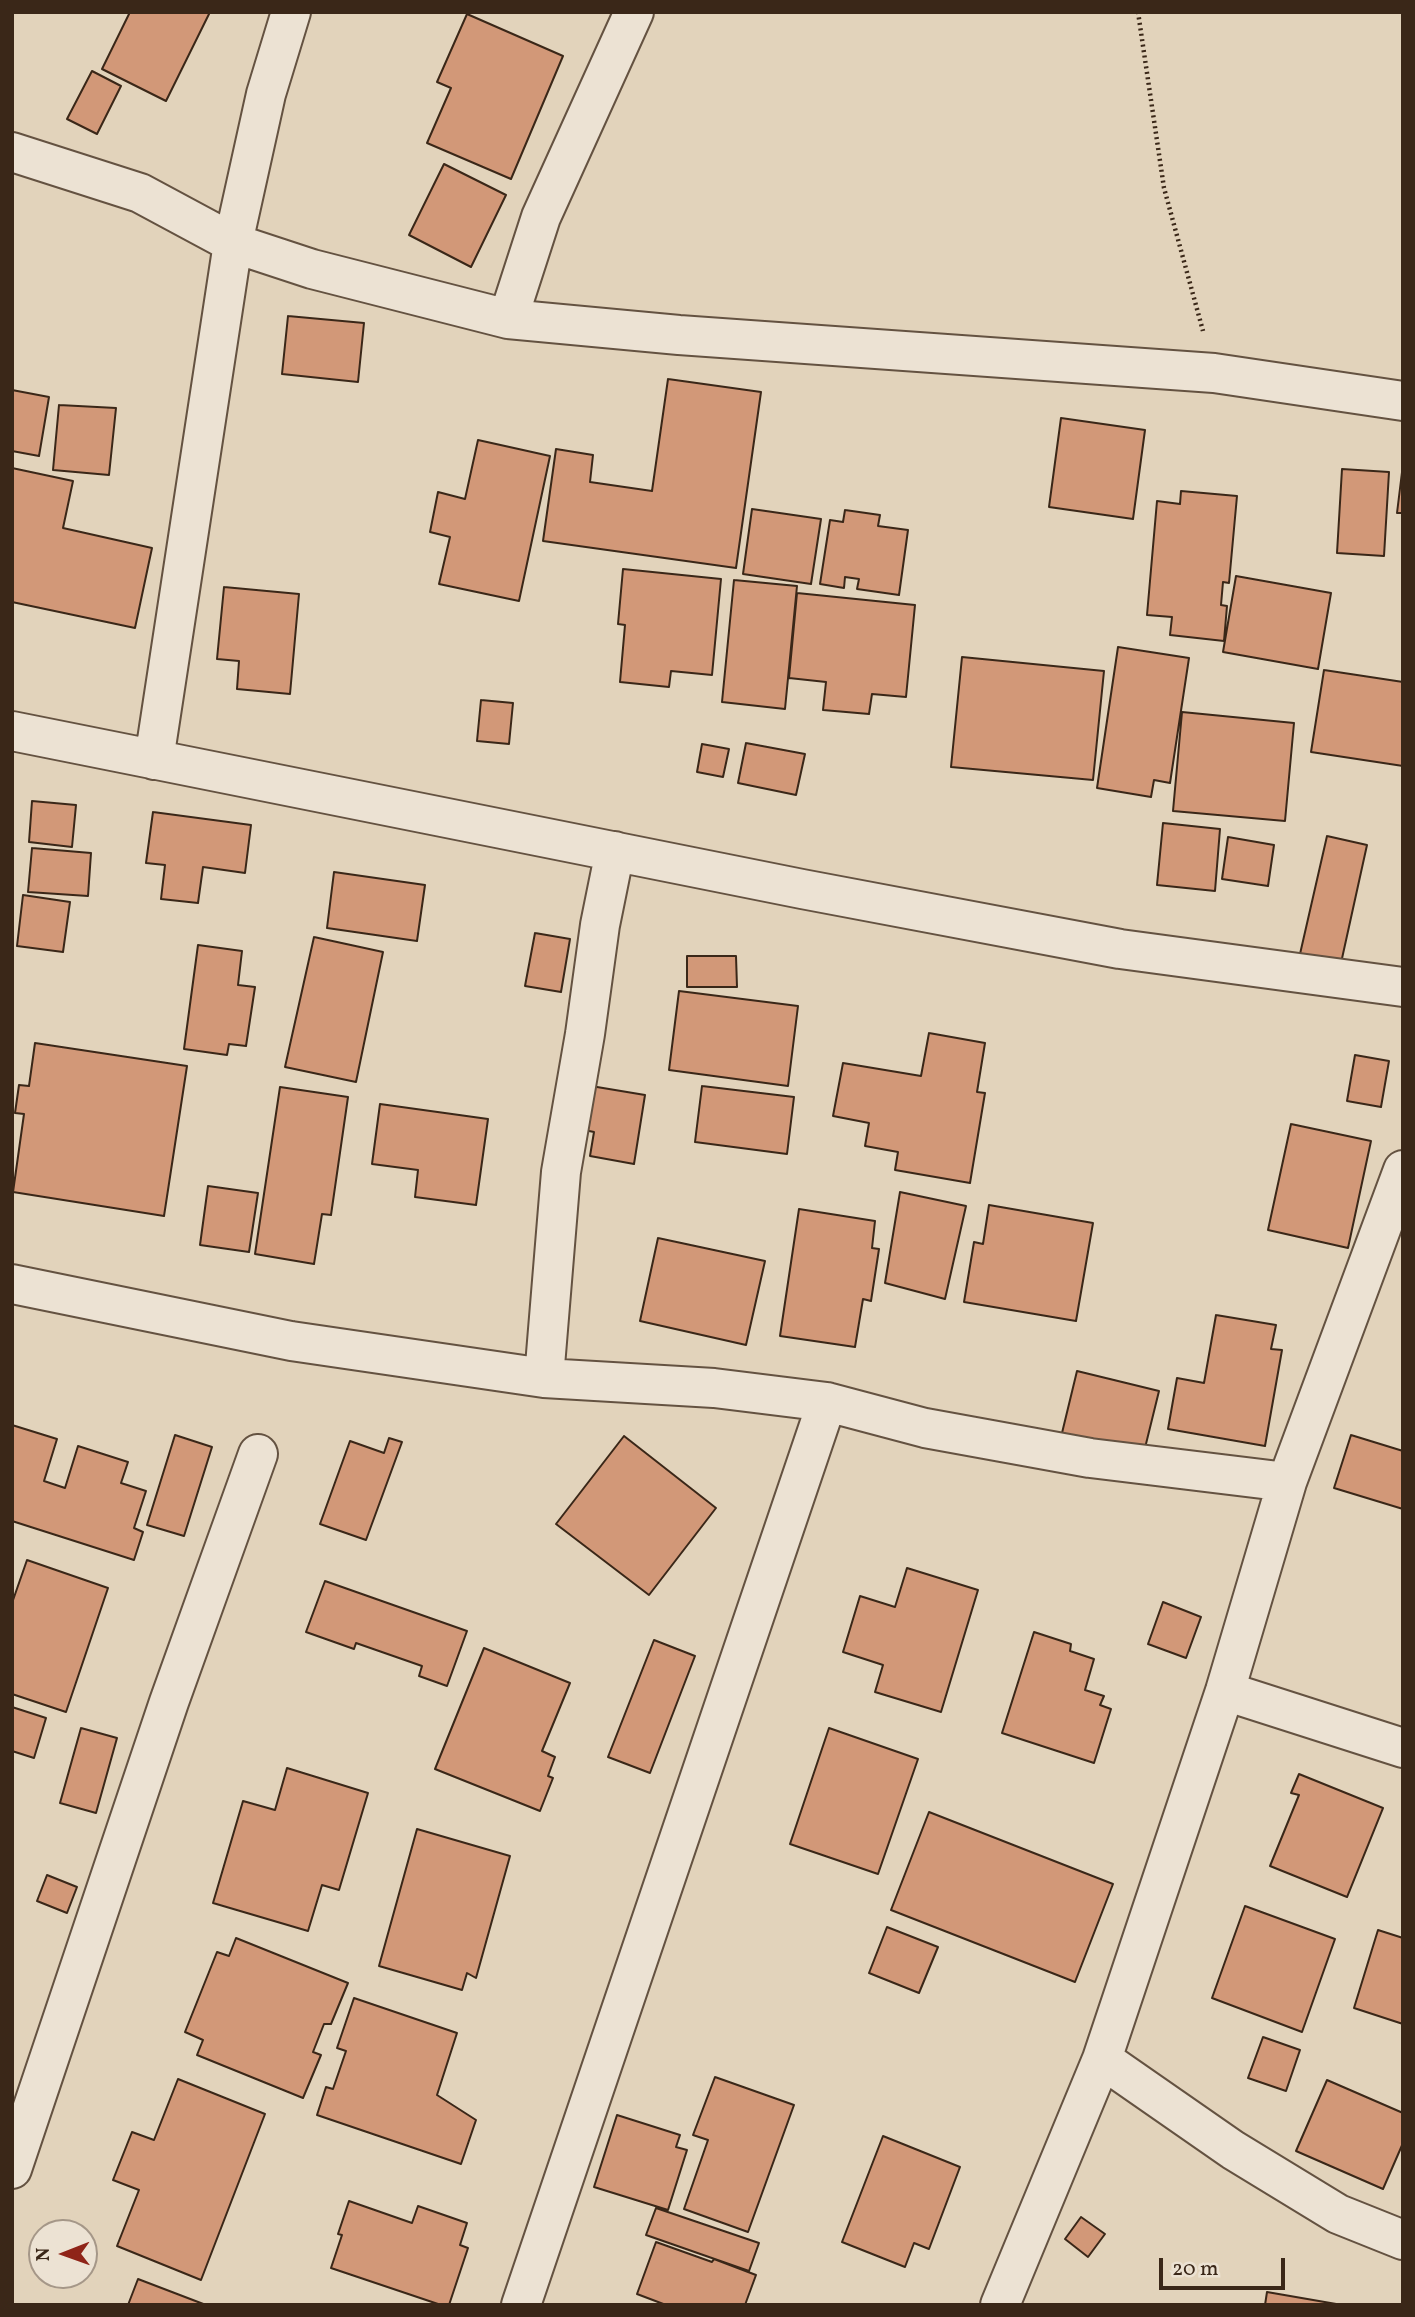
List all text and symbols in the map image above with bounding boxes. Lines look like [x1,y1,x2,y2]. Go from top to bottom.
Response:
north arrow [28,2219,98,2289]
scale bar [1163,2244,1289,2288]
text: N [31,2247,57,2261]
text: 20 m [1172,2255,1218,2284]

